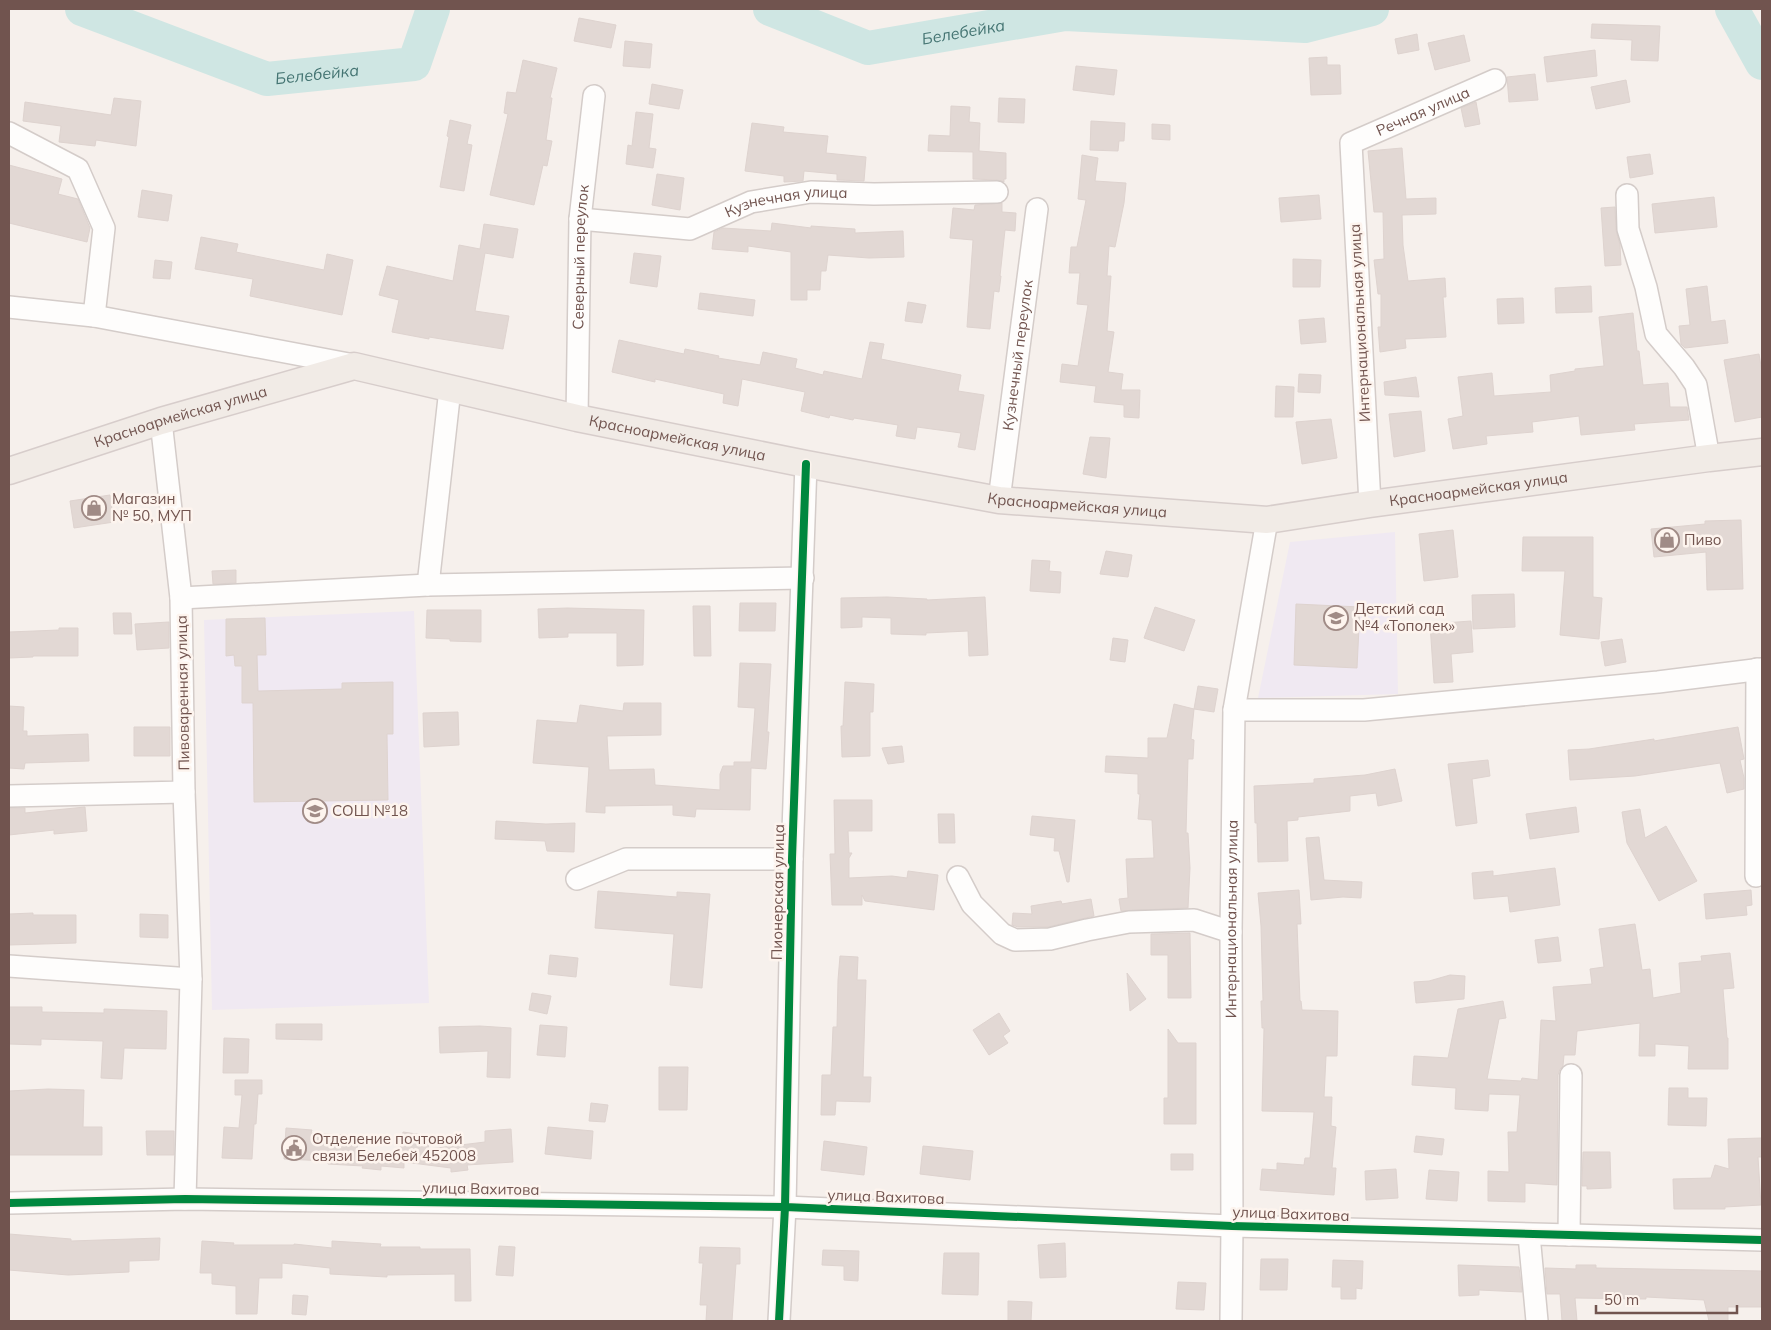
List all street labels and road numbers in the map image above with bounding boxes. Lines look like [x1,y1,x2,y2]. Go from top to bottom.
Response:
street label: Речная улица [1373,82,1472,140]
street label: Кузнечная улица [722,182,848,221]
street label: Северный переулок [568,183,593,330]
street label: Интернациональная улица [1345,223,1374,423]
street label: Кузнечный переулок [998,278,1037,432]
street label: Красноармейская улица [91,381,269,451]
street label: Красноармейская улица [587,411,767,465]
street label: Красноармейская улица [1388,467,1569,510]
street label: Красноармейская улица [986,488,1168,522]
street label: Пивоваренная улица [172,615,193,771]
street label: Интернациональная улица [1221,820,1242,1018]
street label: Пионерская улица [767,824,788,960]
street label: улица Вахитова [422,1178,540,1199]
street label: улица Вахитова [827,1185,945,1208]
street label: улица Вахитова [1232,1202,1350,1225]

